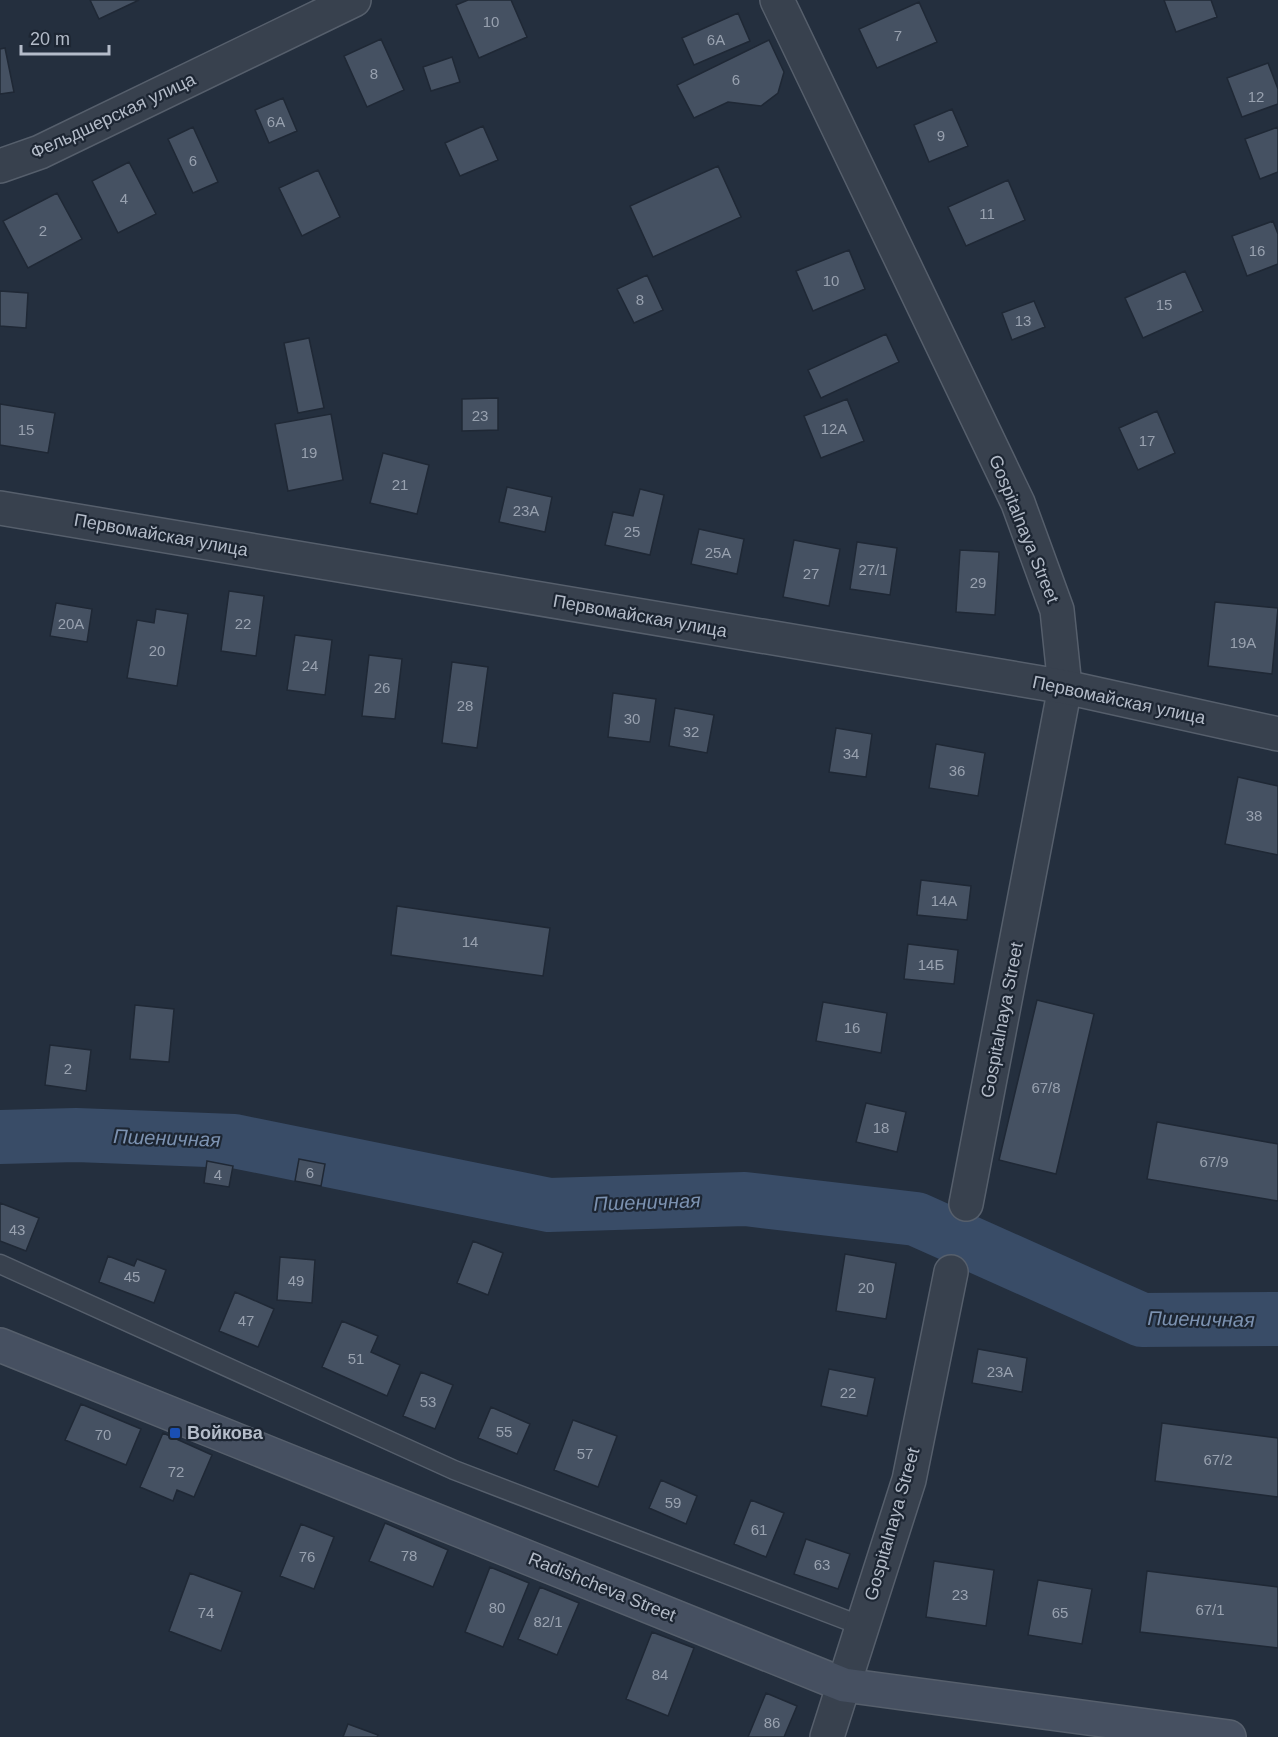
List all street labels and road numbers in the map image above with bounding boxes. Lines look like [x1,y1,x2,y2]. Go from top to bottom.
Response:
street label: Фельдшерская улица [27,69,199,163]
street label: Gospitalnaya Street [985,452,1063,606]
street label: Первомайская улица [72,510,251,560]
street label: Первомайская улица [551,591,730,641]
street label: Первомайская улица [1031,672,1208,728]
street label: Gospitalnaya Street [977,940,1027,1100]
street label: Gospitalnaya Street [861,1445,923,1603]
street label: Radishcheva Street [525,1548,679,1626]

